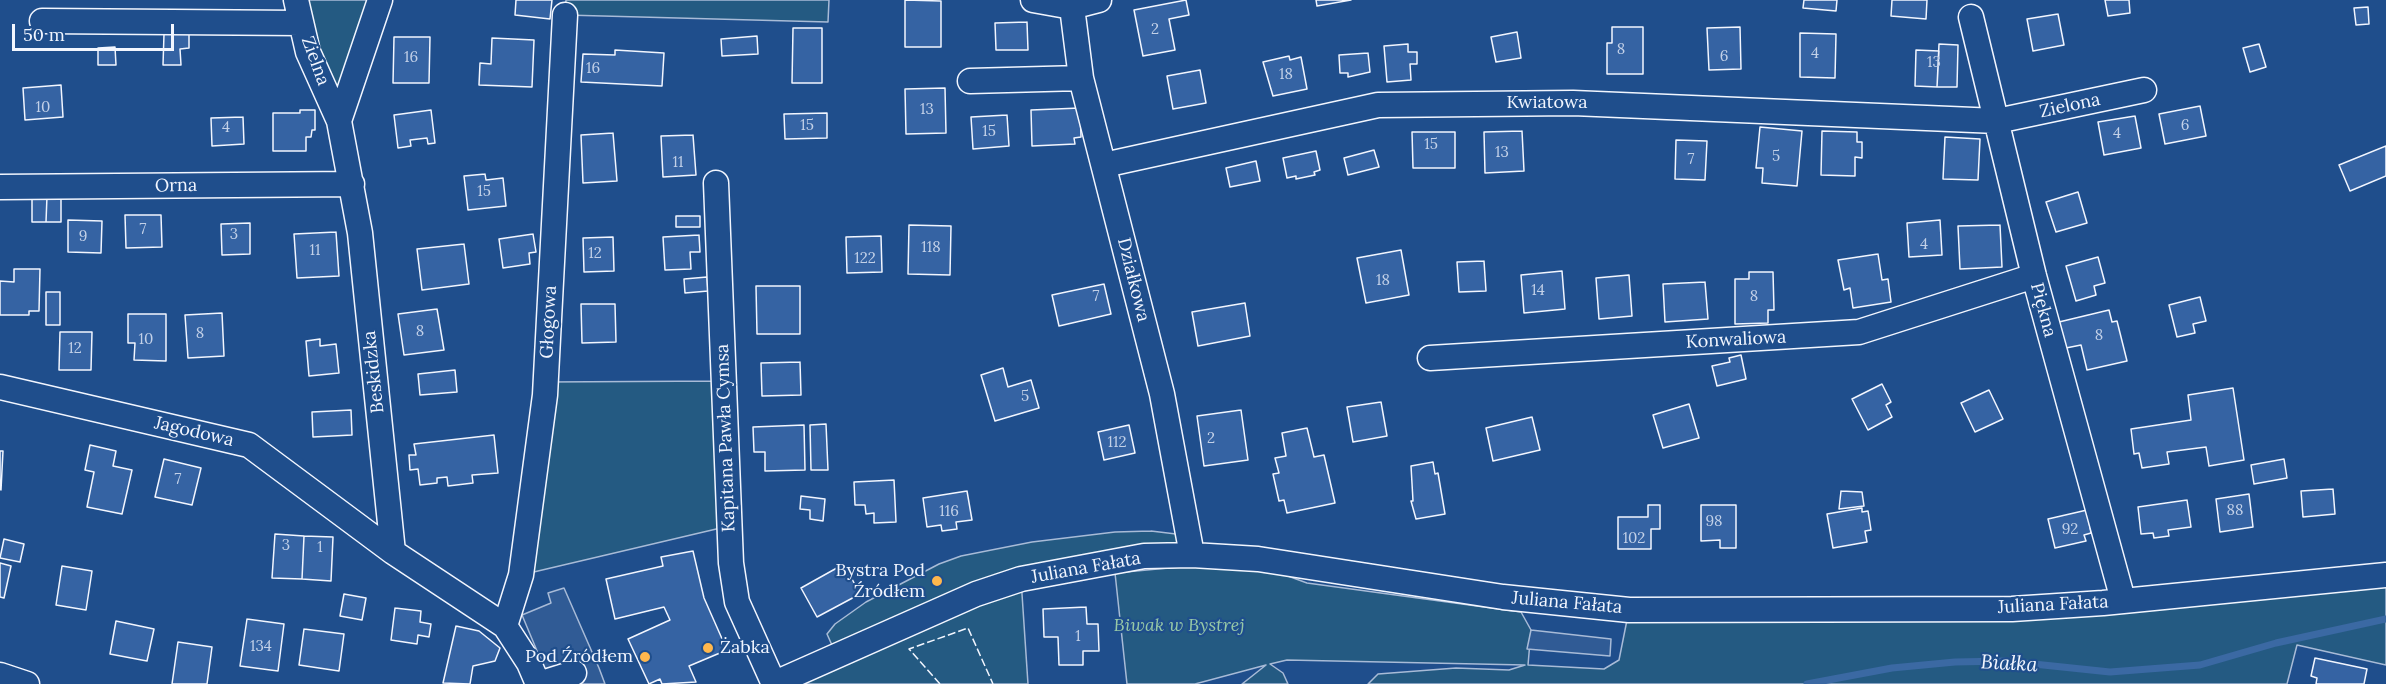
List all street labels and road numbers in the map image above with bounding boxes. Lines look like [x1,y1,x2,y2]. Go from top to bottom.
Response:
street label: Zielna [296,33,334,89]
street label: Zielona [2038,89,2102,123]
street label: Kwiatowa [1507,92,1587,114]
street label: Orna [155,175,197,197]
street label: Działkowa [1112,236,1154,324]
street label: Piękna [2025,280,2061,340]
street label: Głogowa [536,285,562,359]
street label: Konwaliowa [1685,327,1787,353]
street label: Beskidzka [359,330,389,414]
street label: Kapitana Pawła Cymsa [712,344,740,532]
street label: Jagodowa [152,412,236,452]
street label: Juliana Fałata [1030,548,1142,588]
street label: Juliana Fałata [1511,587,1623,619]
street label: Juliana Fałata [1997,591,2109,619]

